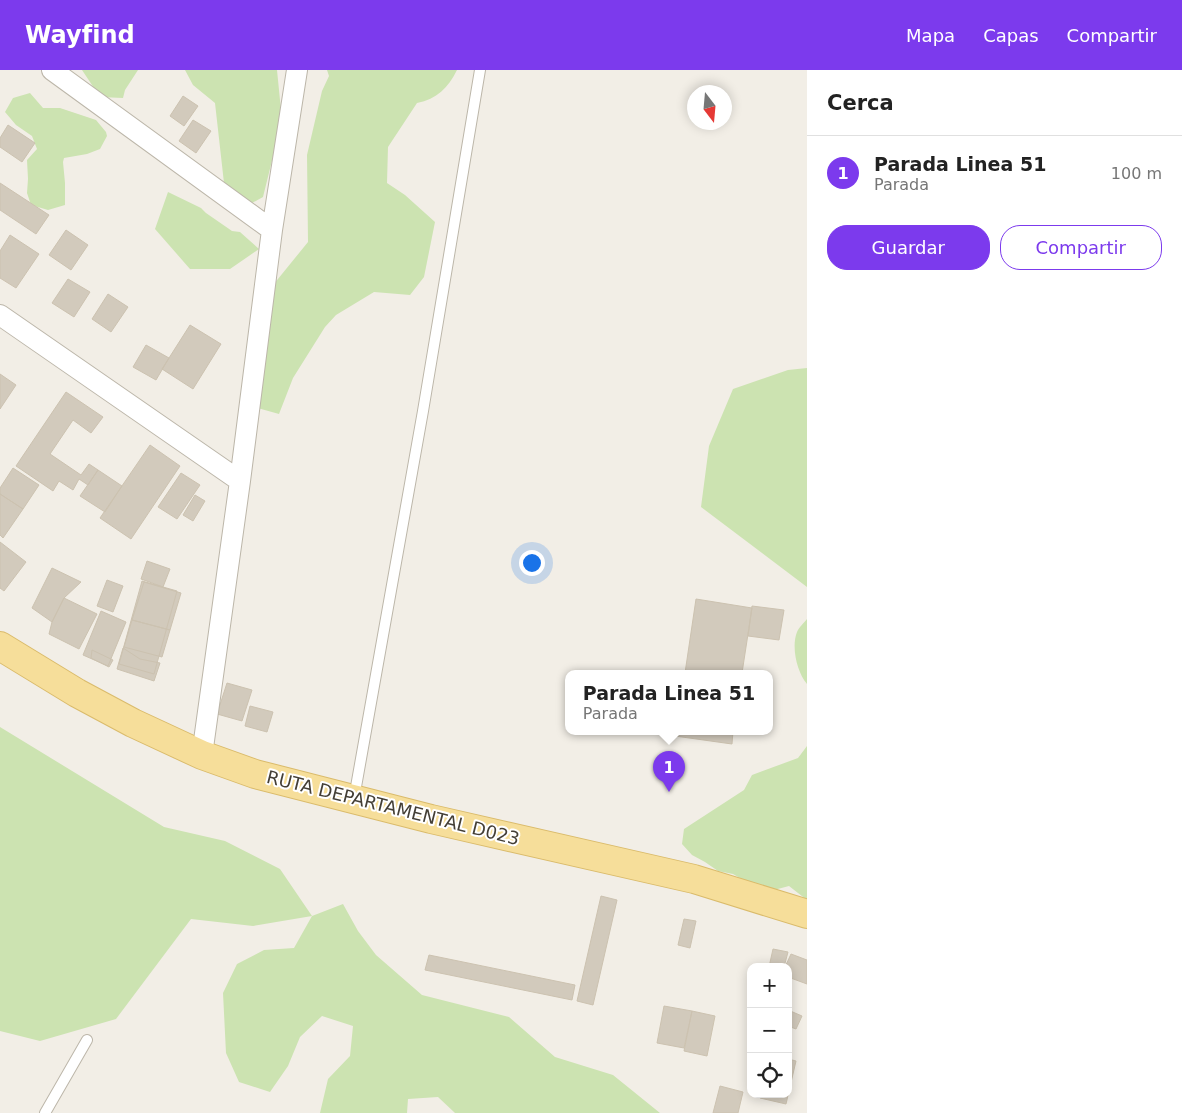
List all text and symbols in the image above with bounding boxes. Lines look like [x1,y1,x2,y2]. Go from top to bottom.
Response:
text: Wayfind [25,21,135,49]
text: Mapa [906,25,955,46]
text: Capas [983,25,1039,46]
text: Compartir [1067,25,1157,46]
north arrow [687,85,732,130]
text: Cerca [827,91,894,115]
text: Parada Linea 51 [874,153,1046,175]
text: 1 [837,164,849,183]
text: 100 m [1111,164,1162,183]
text: Parada [874,175,929,194]
button: Guardar [827,225,990,270]
button: Compartir [1000,225,1162,270]
your location [519,550,545,576]
popup [565,670,773,735]
text: Parada Linea 51 [583,682,755,704]
text: Parada [583,704,638,723]
pin: 1 [653,751,685,792]
street label: RUTA DEPARTAMENTAL D023 [264,766,522,849]
map controls [747,963,792,1098]
button: + [747,963,792,1008]
button: − [747,1008,792,1053]
button: locate [747,1053,792,1098]

